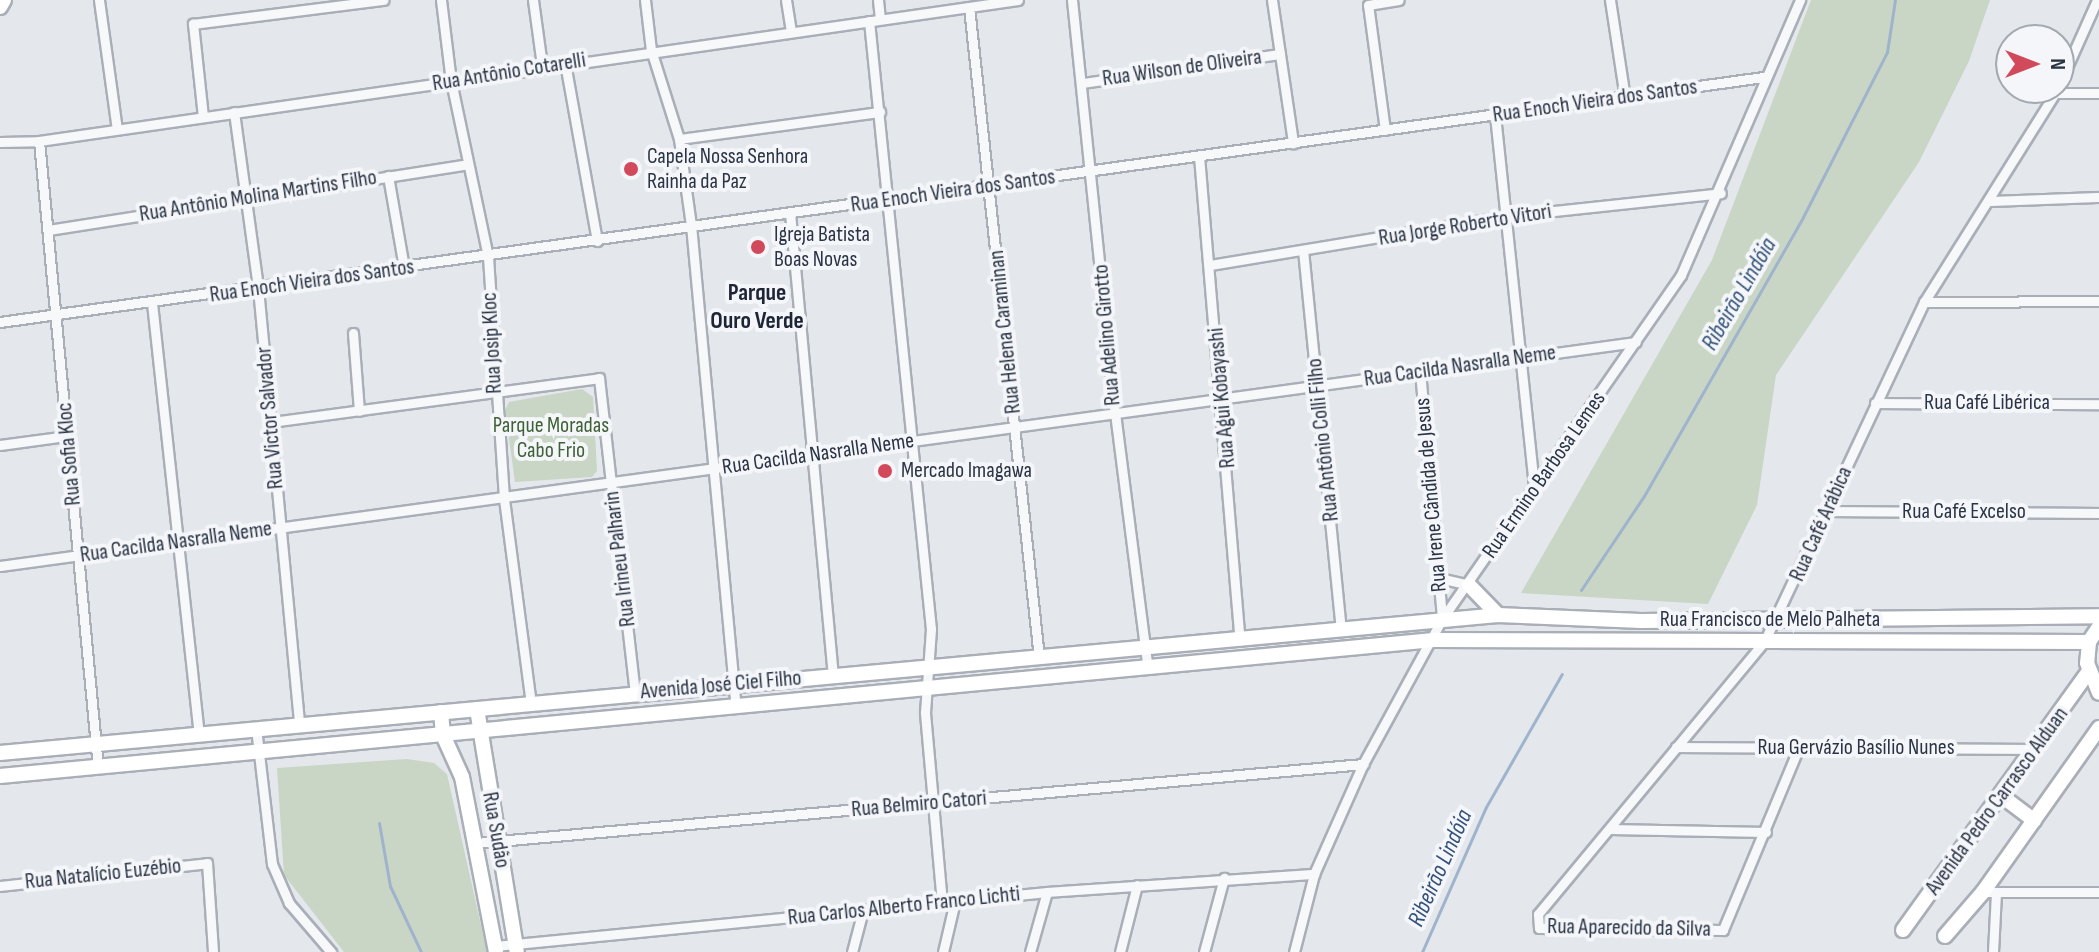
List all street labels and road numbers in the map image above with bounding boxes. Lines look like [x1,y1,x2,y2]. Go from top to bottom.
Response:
street label: Rua Wilson de Oliveira [1101,44,1263,92]
street label: Rua Antônio Cotarelli [431,47,587,97]
street label: Rua Enoch Vieira dos Santos [1491,74,1699,128]
street label: Rua Antônio Molina Martins Filho [137,164,379,228]
street label: Rua Enoch Vieira dos Santos [849,164,1057,218]
street label: Rua Jorge Roberto Vitori [1377,198,1553,252]
street label: Rua Helena Caraminan [983,249,1027,415]
street label: Rua Enoch Vieira dos Santos [208,254,416,308]
street label: Rua Adelino Girotto [1088,263,1126,407]
street label: Rua Josip Kloc [476,292,508,394]
street label: Rua Agui Kobayashi [1203,327,1241,469]
street label: Rua Cacilda Nasralla Neme [1362,339,1558,393]
street label: Rua Victor Salvador [251,346,289,490]
street label: Rua Antônio Colli Filho [1301,357,1345,523]
street label: Rua Ermino Barbosa Lemes [1477,387,1611,563]
street label: Rua Café Libérica [1924,390,2050,416]
street label: Rua Irene Cândida de Jesus [1409,397,1453,593]
street label: Rua Sofia Kloc [51,401,87,507]
street label: Rua Cacilda Nasralla Neme [720,427,916,481]
street label: Rua Café Arábica [1784,463,1858,585]
street label: Rua Irineu Palharin [599,490,641,628]
street label: Rua Café Excelso [1902,499,2026,525]
street label: Rua Cacilda Nasralla Neme [78,515,274,569]
street label: Rua Francisco de Melo Palheta [1660,607,1880,633]
street label: Avenida José Ciel Filho [639,665,803,705]
street label: Avenida Pedro Carrasco Alduan [1920,702,2074,900]
street label: Rua Gervázio Basílio Nunes [1757,735,1955,761]
street label: Rua Belmiro Catori [850,785,988,823]
street label: Rua Sudão [476,790,516,870]
street label: Rua Natalício Euzébio [24,853,182,895]
street label: Rua Carlos Alberto Franco Lichti [787,881,1021,931]
street label: Rua Aparecido da Silva [1547,913,1711,943]

